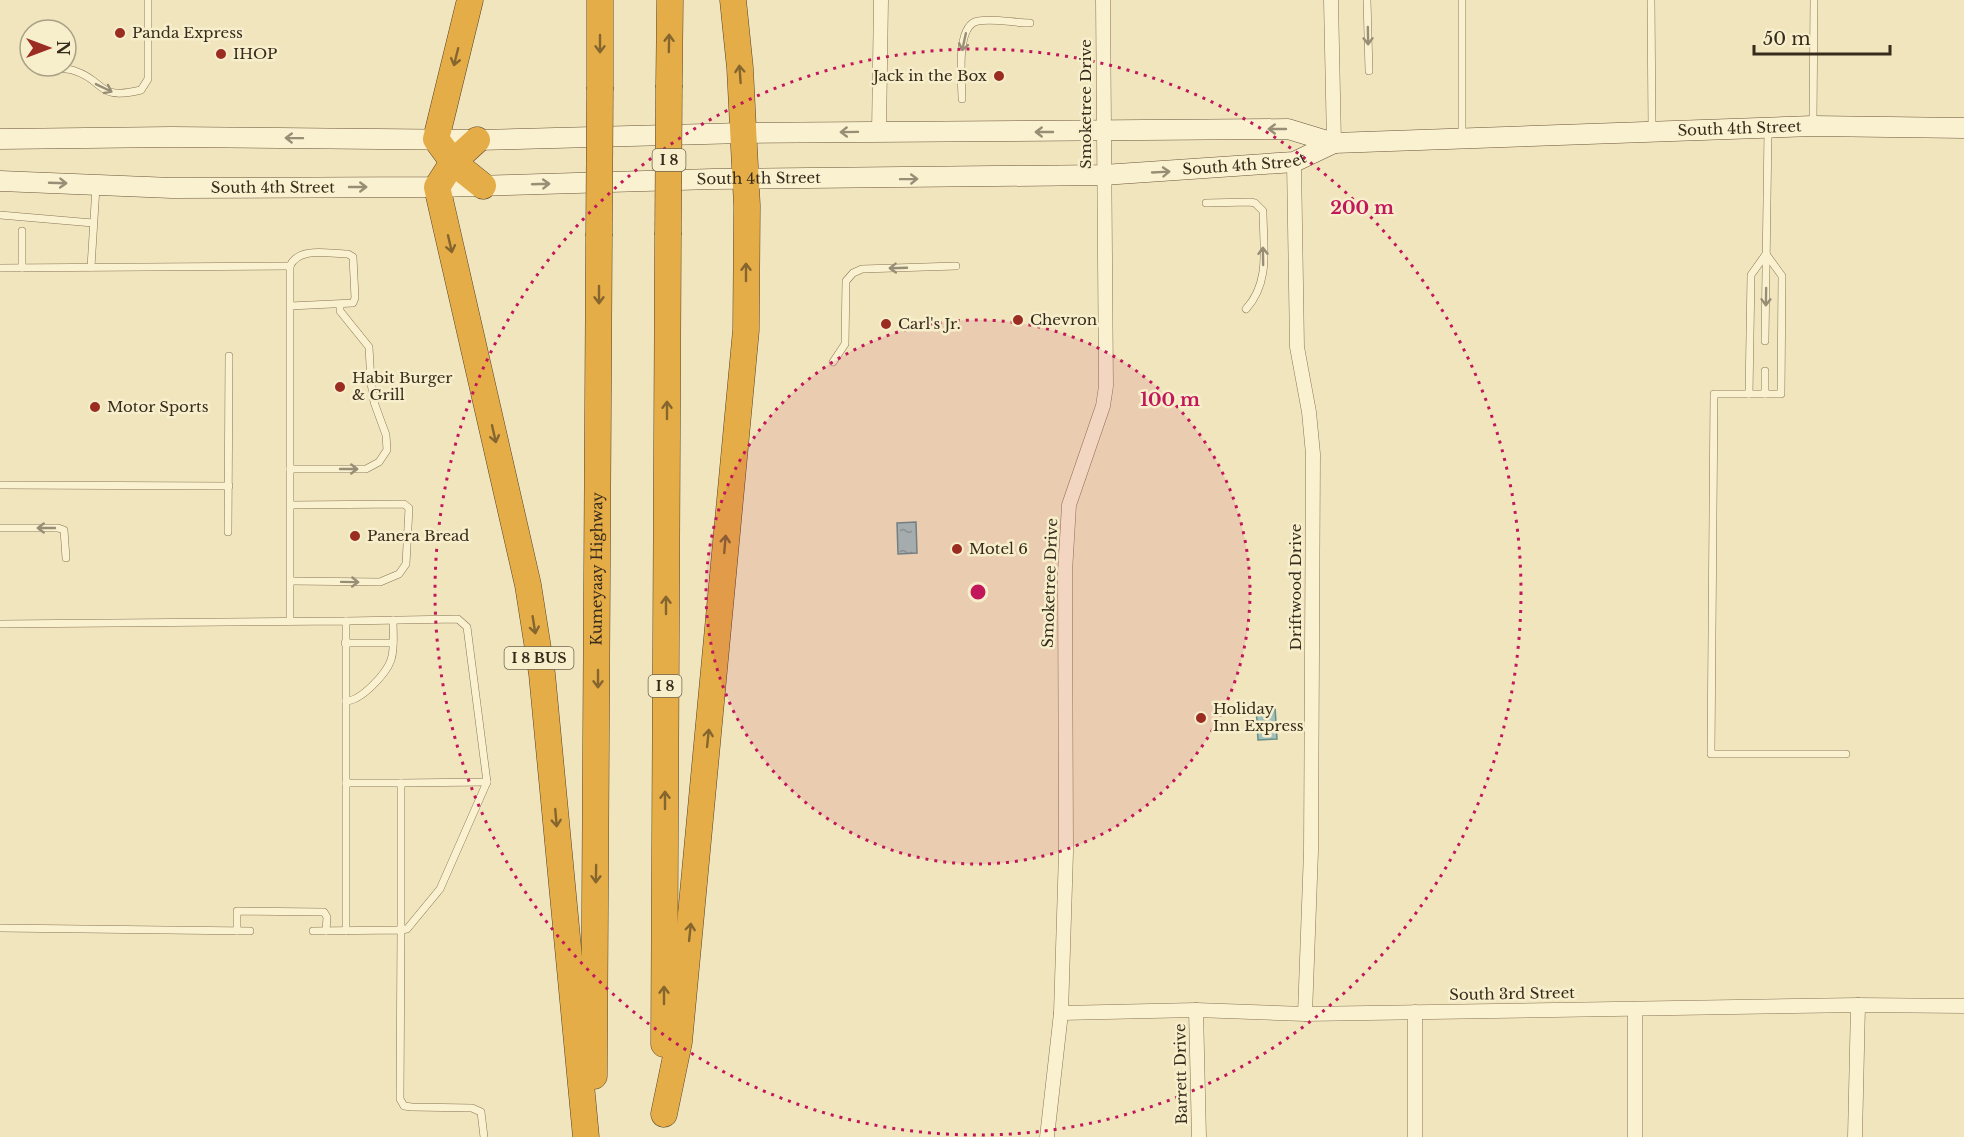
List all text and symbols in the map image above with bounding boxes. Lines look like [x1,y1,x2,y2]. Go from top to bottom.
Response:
north arrow [18,18,78,78]
scale bar [1754,18,1890,56]
place label: Panda Express [132,23,243,42]
one-way arrow [1362,25,1374,45]
marker: Panda Express [113,26,127,40]
text: 50 m [1763,28,1811,50]
one-way arrow [958,32,969,52]
one-way arrow [594,33,606,53]
one-way arrow [663,33,675,53]
street label: Smoketree Drive [1076,39,1095,169]
text: N [53,40,73,56]
place label: IHOP [233,44,277,63]
marker: IHOP [214,47,228,61]
one-way arrow [450,47,462,66]
one-way arrow [735,65,746,85]
place label: Jack in the Box [871,66,987,85]
marker: Jack in the Box [992,69,1006,83]
one-way arrow [94,83,112,95]
street label: South 4th Street [1677,116,1802,140]
one-way arrow [1268,123,1288,135]
one-way arrow [840,126,860,138]
one-way arrow [1035,126,1055,138]
one-way arrow [284,132,304,144]
street label: South 4th Street [1182,148,1309,179]
road number: I 8 [652,149,686,171]
one-way arrow [1151,167,1171,178]
street label: South 4th Street [696,168,821,188]
one-way arrow [899,173,919,185]
street label: South 4th Street [211,177,335,197]
one-way arrow [48,178,68,189]
one-way arrow [531,178,551,190]
one-way arrow [348,181,368,193]
text: 200 m [1330,197,1394,219]
one-way arrow [445,234,456,253]
one-way arrow [1257,246,1269,266]
one-way arrow [741,262,752,282]
one-way arrow [888,262,908,274]
one-way arrow [593,284,605,304]
one-way arrow [1760,287,1772,307]
place label: Chevron [1030,310,1097,329]
marker: Chevron [1011,313,1025,327]
place label: Carl's Jr. [898,314,961,333]
marker: Carl's Jr. [879,317,893,331]
place label: Habit Burger & Grill [352,368,453,404]
marker: Habit Burger & Grill [333,380,347,394]
text: 100 m [1140,389,1200,411]
place label: Motor Sports [107,397,209,416]
marker: Motor Sports [88,400,102,414]
one-way arrow [661,400,673,420]
one-way arrow [489,424,501,443]
one-way arrow [338,463,358,475]
street label: Kumeyaay Highway [587,492,606,646]
street label: Smoketree Drive [1038,518,1061,648]
one-way arrow [37,522,57,534]
street label: Driftwood Drive [1286,524,1305,650]
place label: Panera Bread [367,526,470,545]
marker: Panera Bread [348,529,362,543]
one-way arrow [720,534,731,554]
place label: Motel 6 [969,539,1028,558]
marker: Motel 6 [950,542,964,556]
one-way arrow [339,576,359,588]
centre of rings [968,582,988,602]
one-way arrow [660,595,672,615]
one-way arrow [529,614,540,634]
road number: I 8 BUS [504,647,574,669]
one-way arrow [592,668,604,688]
road number: I 8 [648,675,682,697]
place label: Holiday Inn Express [1213,699,1304,735]
marker: Holiday Inn Express [1194,711,1208,725]
one-way arrow [703,728,714,748]
one-way arrow [659,790,671,810]
one-way arrow [551,808,562,828]
one-way arrow [590,863,602,883]
one-way arrow [685,923,696,942]
street label: South 3rd Street [1449,983,1575,1004]
one-way arrow [658,985,670,1005]
street label: Barrett Drive [1170,1023,1191,1125]

